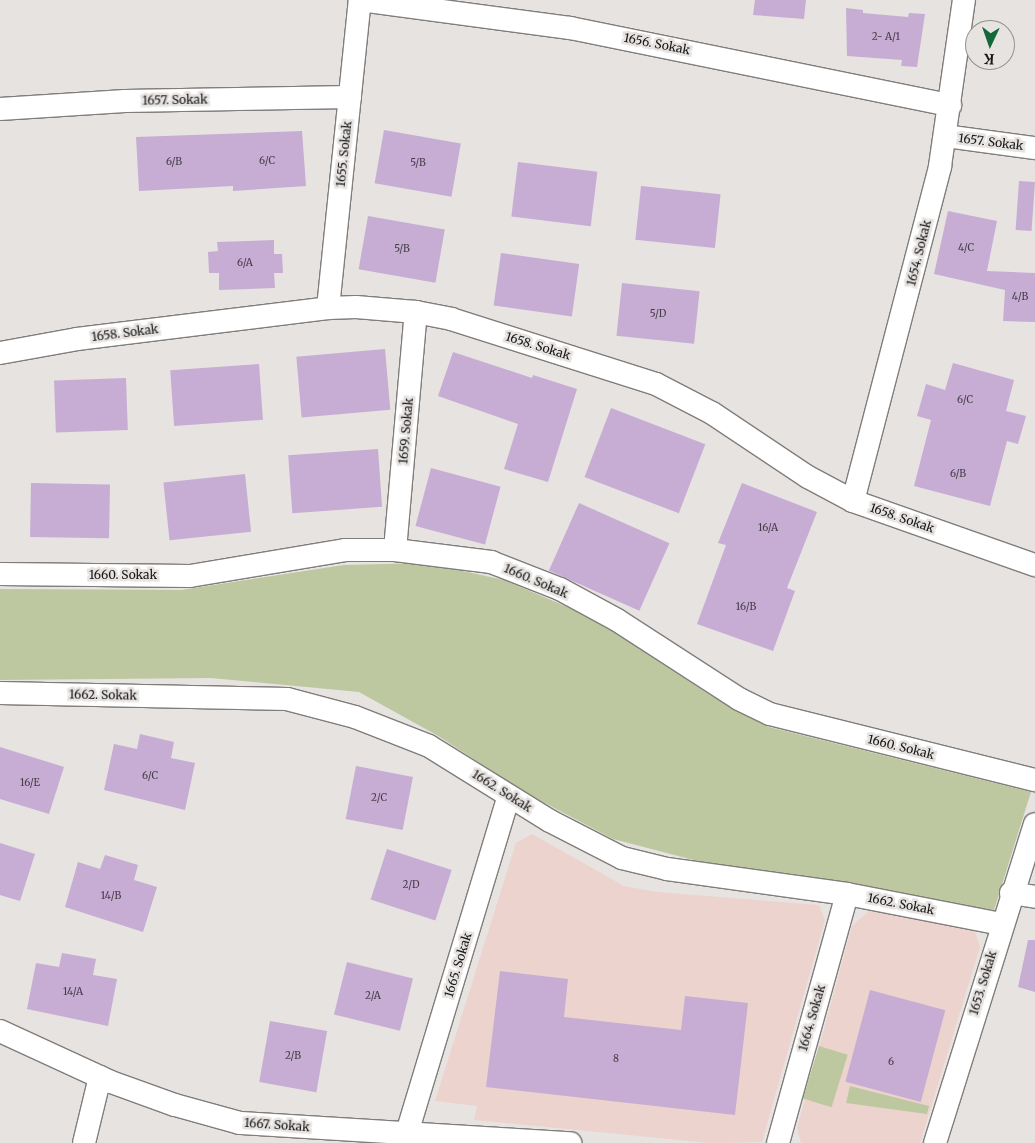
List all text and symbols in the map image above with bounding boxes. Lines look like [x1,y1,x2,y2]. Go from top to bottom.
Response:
north arrow [965,20,1015,70]
street label: 1656. Sokak [623,31,691,57]
house number: 2- A/1 [872,31,900,43]
text: K [984,50,995,68]
street label: 1657. Sokak [142,92,208,108]
street label: 1655. Sokak [333,120,355,188]
street label: 1657. Sokak [958,131,1024,153]
house number: 6/C [259,155,275,167]
house number: 6/B [166,156,182,168]
house number: 5/B [410,157,426,169]
street label: 1654. Sokak [904,219,934,287]
house number: 4/C [958,242,974,254]
house number: 5/B [394,243,410,255]
house number: 6/A [237,257,253,269]
house number: 4/B [1012,291,1028,303]
house number: 5/D [650,308,666,320]
street label: 1658. Sokak [91,322,159,344]
street label: 1658. Sokak [504,329,572,363]
house number: 6/C [957,394,973,406]
street label: 1659. Sokak [396,397,416,465]
house number: 6/B [950,468,966,480]
street label: 1658. Sokak [868,500,936,536]
house number: 16/A [758,522,778,534]
street label: 1660. Sokak [502,561,570,601]
street label: 1660. Sokak [89,568,157,582]
house number: 16/B [736,601,756,613]
street label: 1662. Sokak [69,687,137,703]
street label: 1660. Sokak [866,732,936,762]
street label: 1662. Sokak [469,767,535,815]
house number: 6/C [142,770,158,782]
house number: 16/E [20,777,40,789]
house number: 2/C [371,792,387,804]
house number: 2/D [403,879,419,891]
house number: 14/B [101,890,121,902]
street label: 1662. Sokak [866,890,936,918]
street label: 1665. Sokak [441,931,475,999]
street label: 1653. Sokak [966,949,1000,1017]
street label: 1664. Sokak [796,983,828,1053]
house number: 14/A [63,986,83,998]
house number: 2/A [365,990,381,1002]
house number: 2/B [285,1050,301,1062]
house number: 8 [613,1053,619,1065]
house number: 6 [888,1056,894,1068]
street label: 1667. Sokak [244,1116,310,1134]

